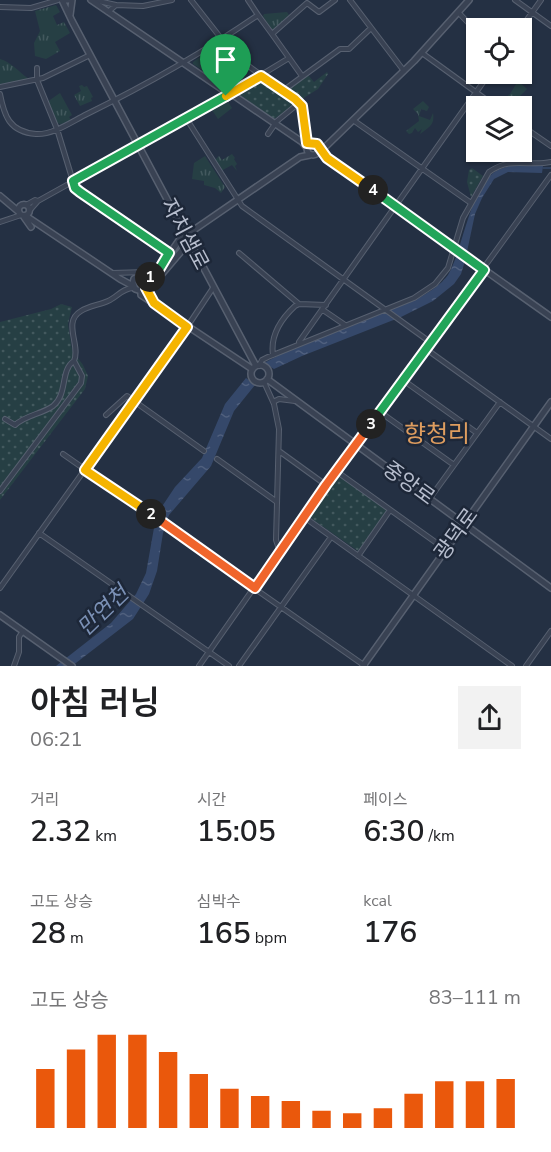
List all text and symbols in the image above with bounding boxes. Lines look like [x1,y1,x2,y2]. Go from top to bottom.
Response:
map controls [466,18,532,162]
button: locate [466,18,532,84]
pin [200,34,251,96]
icon: arrive [209,43,242,76]
button: layers [466,96,532,162]
pin: 4 [358,175,388,205]
text: 4 [368,179,378,201]
street label: 자치샘로 [154,193,216,275]
pin: 1 [135,262,165,292]
text: 1 [145,266,155,288]
pin: 3 [356,409,386,439]
text: 3 [366,413,376,435]
district label: 향청리 [404,418,470,450]
street label: 중앙로 [377,455,441,511]
pin: 2 [136,499,166,529]
street label: 광덕로 [428,502,484,566]
text: 2 [146,503,156,525]
water label: 만연천 [71,577,137,643]
text: 아침 러닝 [30,681,160,726]
button: share [458,686,521,749]
text: 06:21 [30,726,83,753]
text: 거리 [30,789,59,811]
text: 시간 [197,789,226,811]
text: 페이스 [363,789,408,811]
text: 2.32 [30,811,91,852]
text: 15:05 [197,811,276,852]
text: 6:30 [363,811,424,852]
text: km [91,825,117,847]
text: /km [424,825,455,847]
text: kcal [363,890,392,912]
text: 고도 상승 [30,891,93,913]
text: 심박수 [197,891,241,913]
text: 176 [363,912,417,953]
text: 28 [30,913,66,954]
text: 165 [197,913,251,954]
text: m [66,927,84,949]
text: bpm [251,927,287,949]
text: 83–111 m [429,984,521,1011]
text: 고도 상승 [30,987,109,1014]

